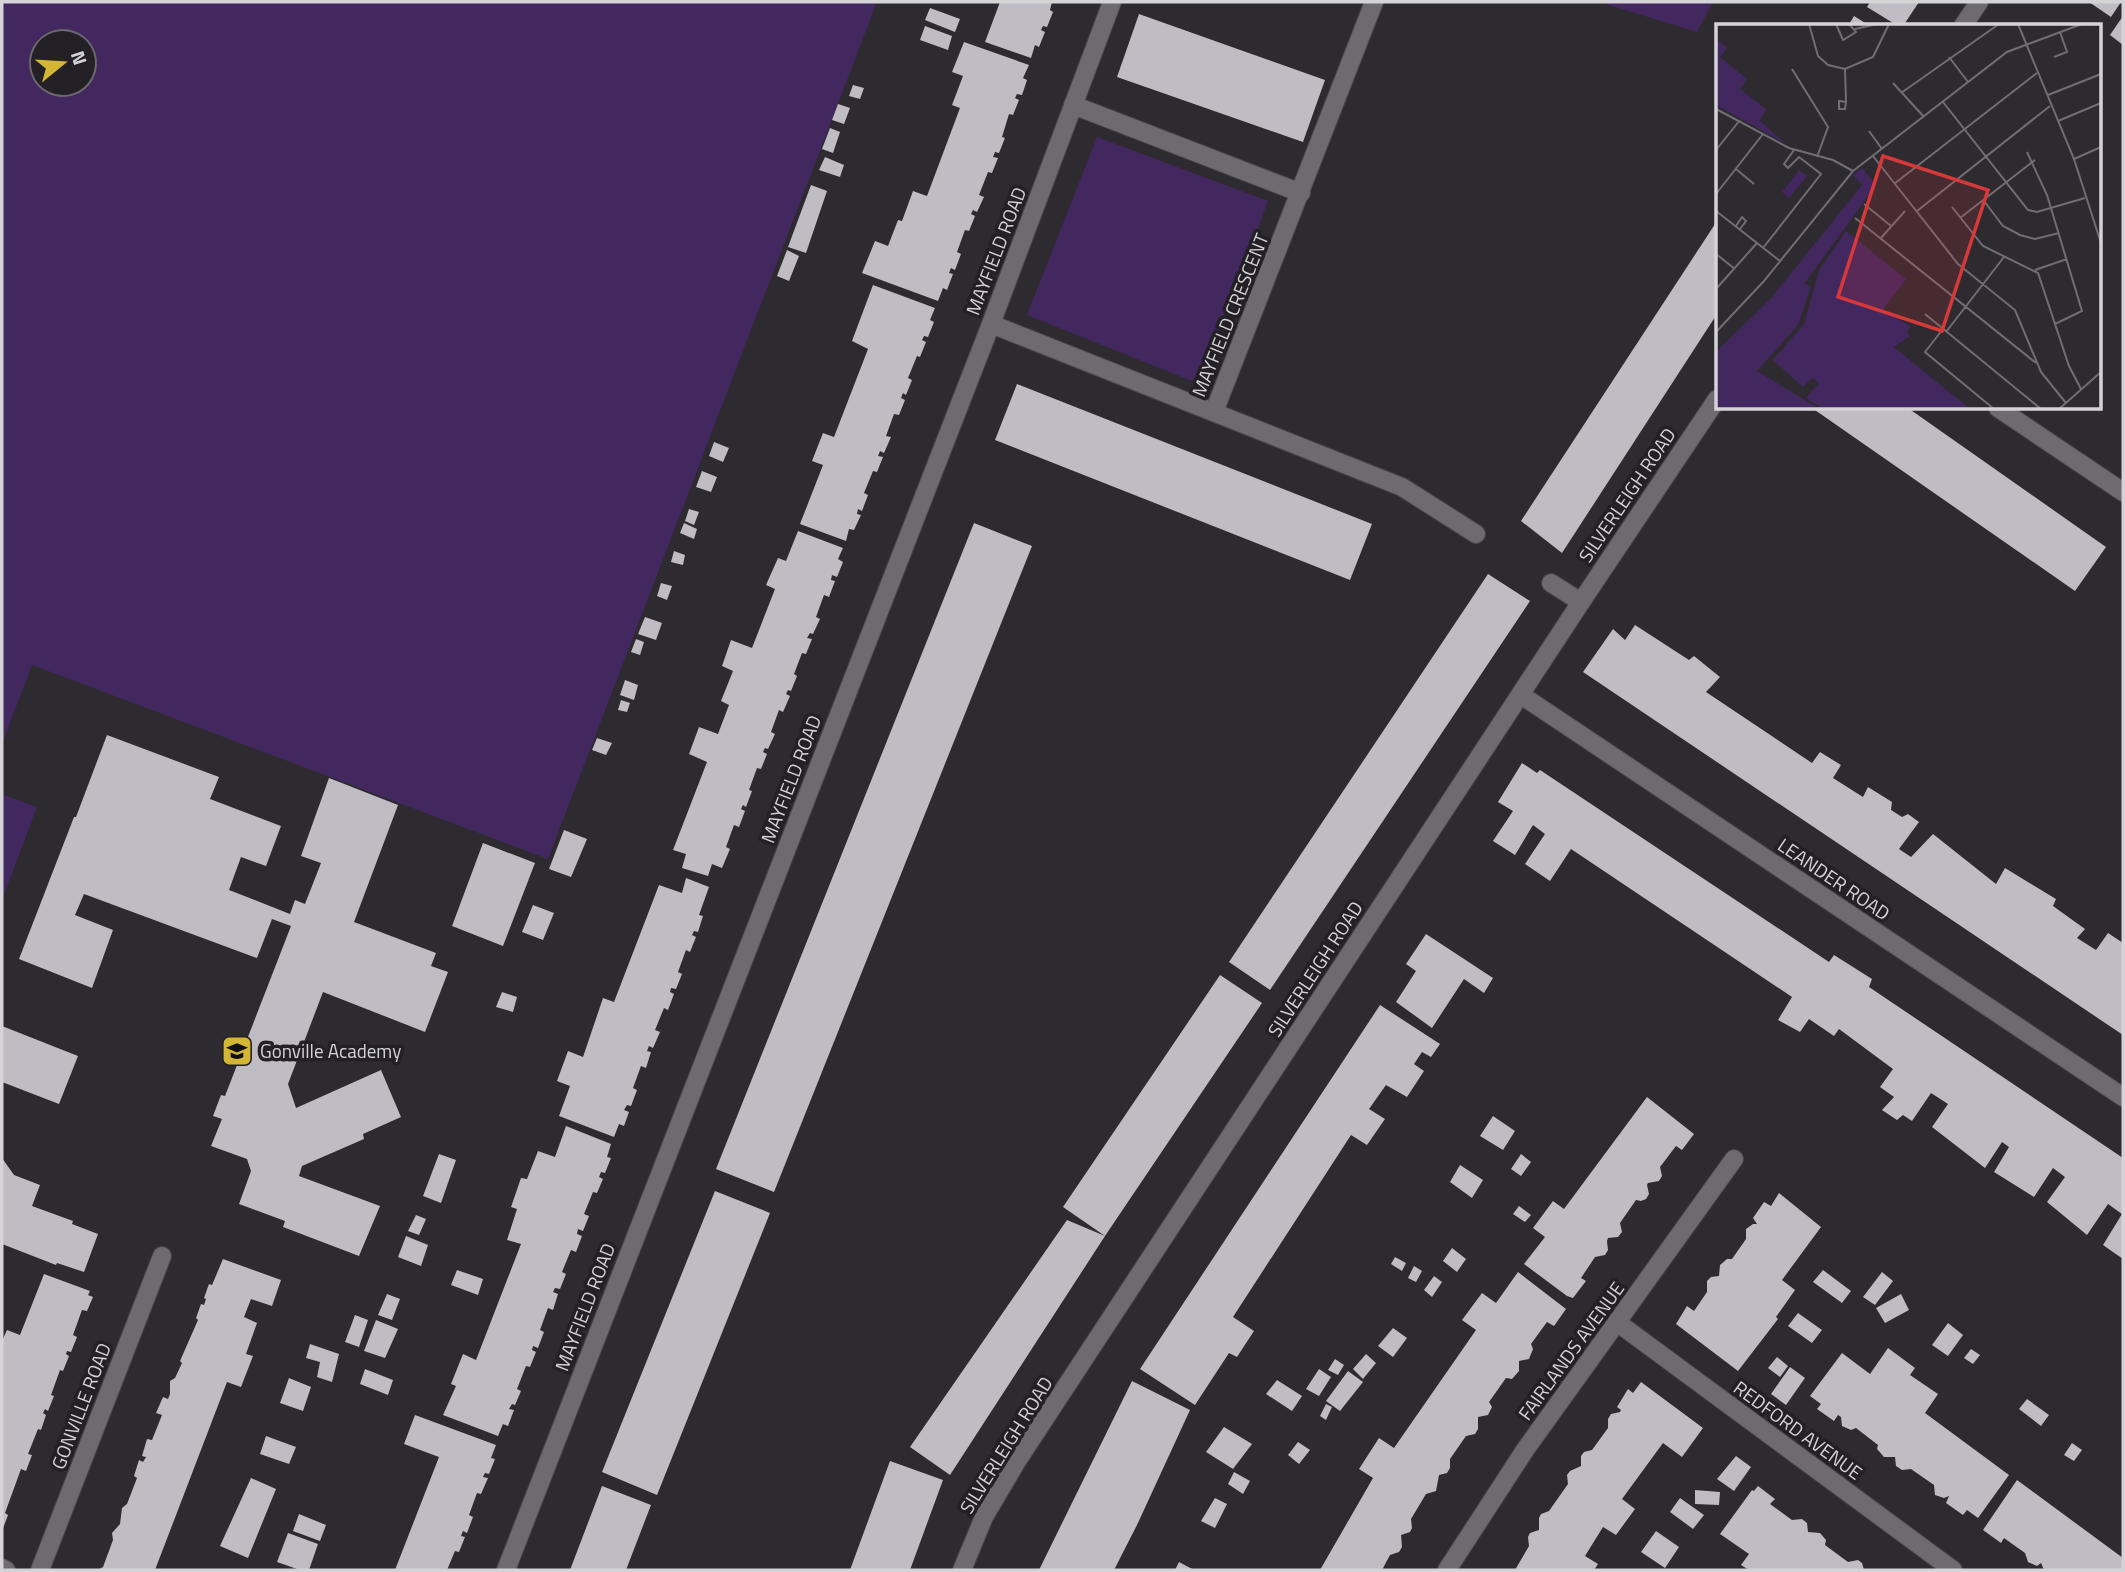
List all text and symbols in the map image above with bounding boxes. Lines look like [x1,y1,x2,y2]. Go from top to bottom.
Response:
inset map [1716,24,2100,410]
north arrow [28,28,98,98]
text: N [64,47,95,68]
street label: MAYFIELD ROAD [958,183,1033,319]
street label: MAYFIELD CRESCENT [1184,229,1276,401]
street label: SILVERLEIGH ROAD [1571,422,1682,568]
street label: MAYFIELD ROAD [753,711,828,847]
street label: LEANDER ROAD [1772,830,1896,927]
street label: SILVERLEIGH ROAD [1260,895,1369,1042]
school or university icon: Gonville Academy [220,1034,254,1068]
place label: Gonville Academy [260,1036,401,1065]
street label: MAYFIELD ROAD [547,1239,622,1375]
street label: FAIRLANDS AVENUE [1510,1275,1631,1426]
street label: GONVILLE ROAD [43,1338,118,1473]
street label: SILVERLEIGH ROAD [952,1371,1059,1519]
street label: REDFORD AVENUE [1728,1373,1869,1486]

